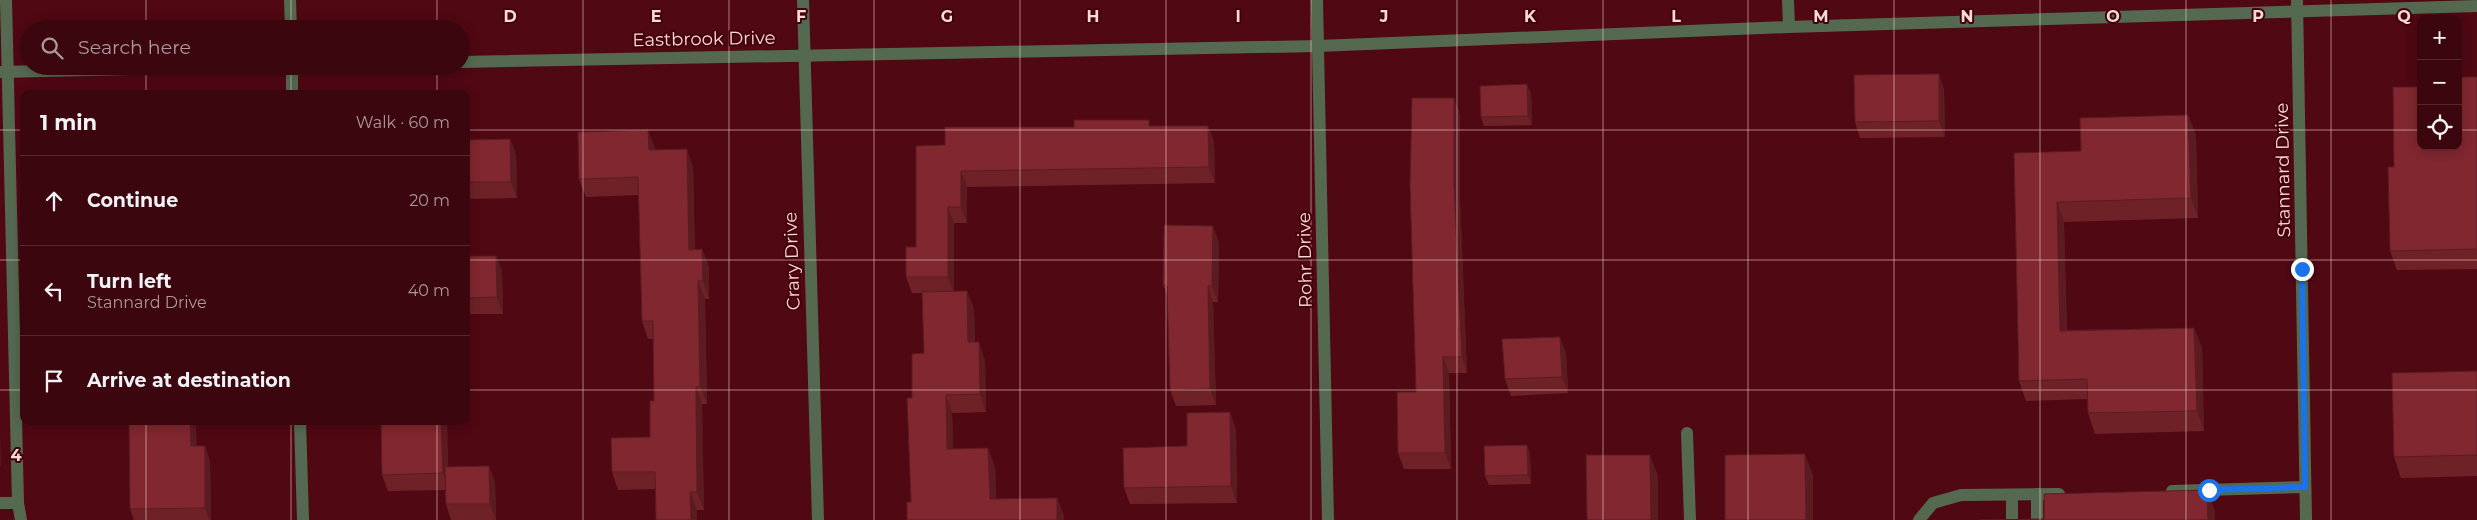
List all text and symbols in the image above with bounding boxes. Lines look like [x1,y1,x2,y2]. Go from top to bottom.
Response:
text: D [503,7,517,26]
text: E [651,7,661,26]
text: F [796,7,806,26]
text: G [941,7,953,26]
text: H [1087,7,1099,26]
text: I [1235,7,1241,26]
text: J [1379,7,1388,26]
text: K [1524,7,1537,26]
text: L [1671,7,1681,26]
text: M [1813,7,1829,26]
text: N [1961,7,1973,26]
text: O [2106,7,2120,26]
text: P [2252,7,2264,26]
text: Q [2397,7,2411,26]
map controls [2417,15,2462,150]
button: + [2417,15,2462,60]
search box [20,20,470,75]
street label: Eastbrook Drive [632,27,776,51]
icon: search [38,34,66,62]
text: Search here [78,36,191,59]
button: − [2417,60,2462,105]
street label: Stannard Drive [2271,102,2295,238]
button: locate [2417,105,2462,150]
text: 1 min [40,110,97,135]
text: Walk · 60 m [356,113,450,132]
icon: ahead [40,187,68,215]
text: Continue [87,189,178,212]
text: 20 m [409,191,450,210]
street label: Crary Drive [779,211,805,311]
street label: Rohr Drive [1293,212,1317,308]
route end [2291,258,2314,281]
text: Turn left [87,270,172,293]
icon: left [40,277,68,305]
text: 40 m [408,281,450,300]
text: Stannard Drive [87,293,207,312]
icon: arrive [40,367,68,395]
text: Arrive at destination [87,369,291,392]
text: 4 [10,446,22,465]
route start [2198,479,2221,502]

